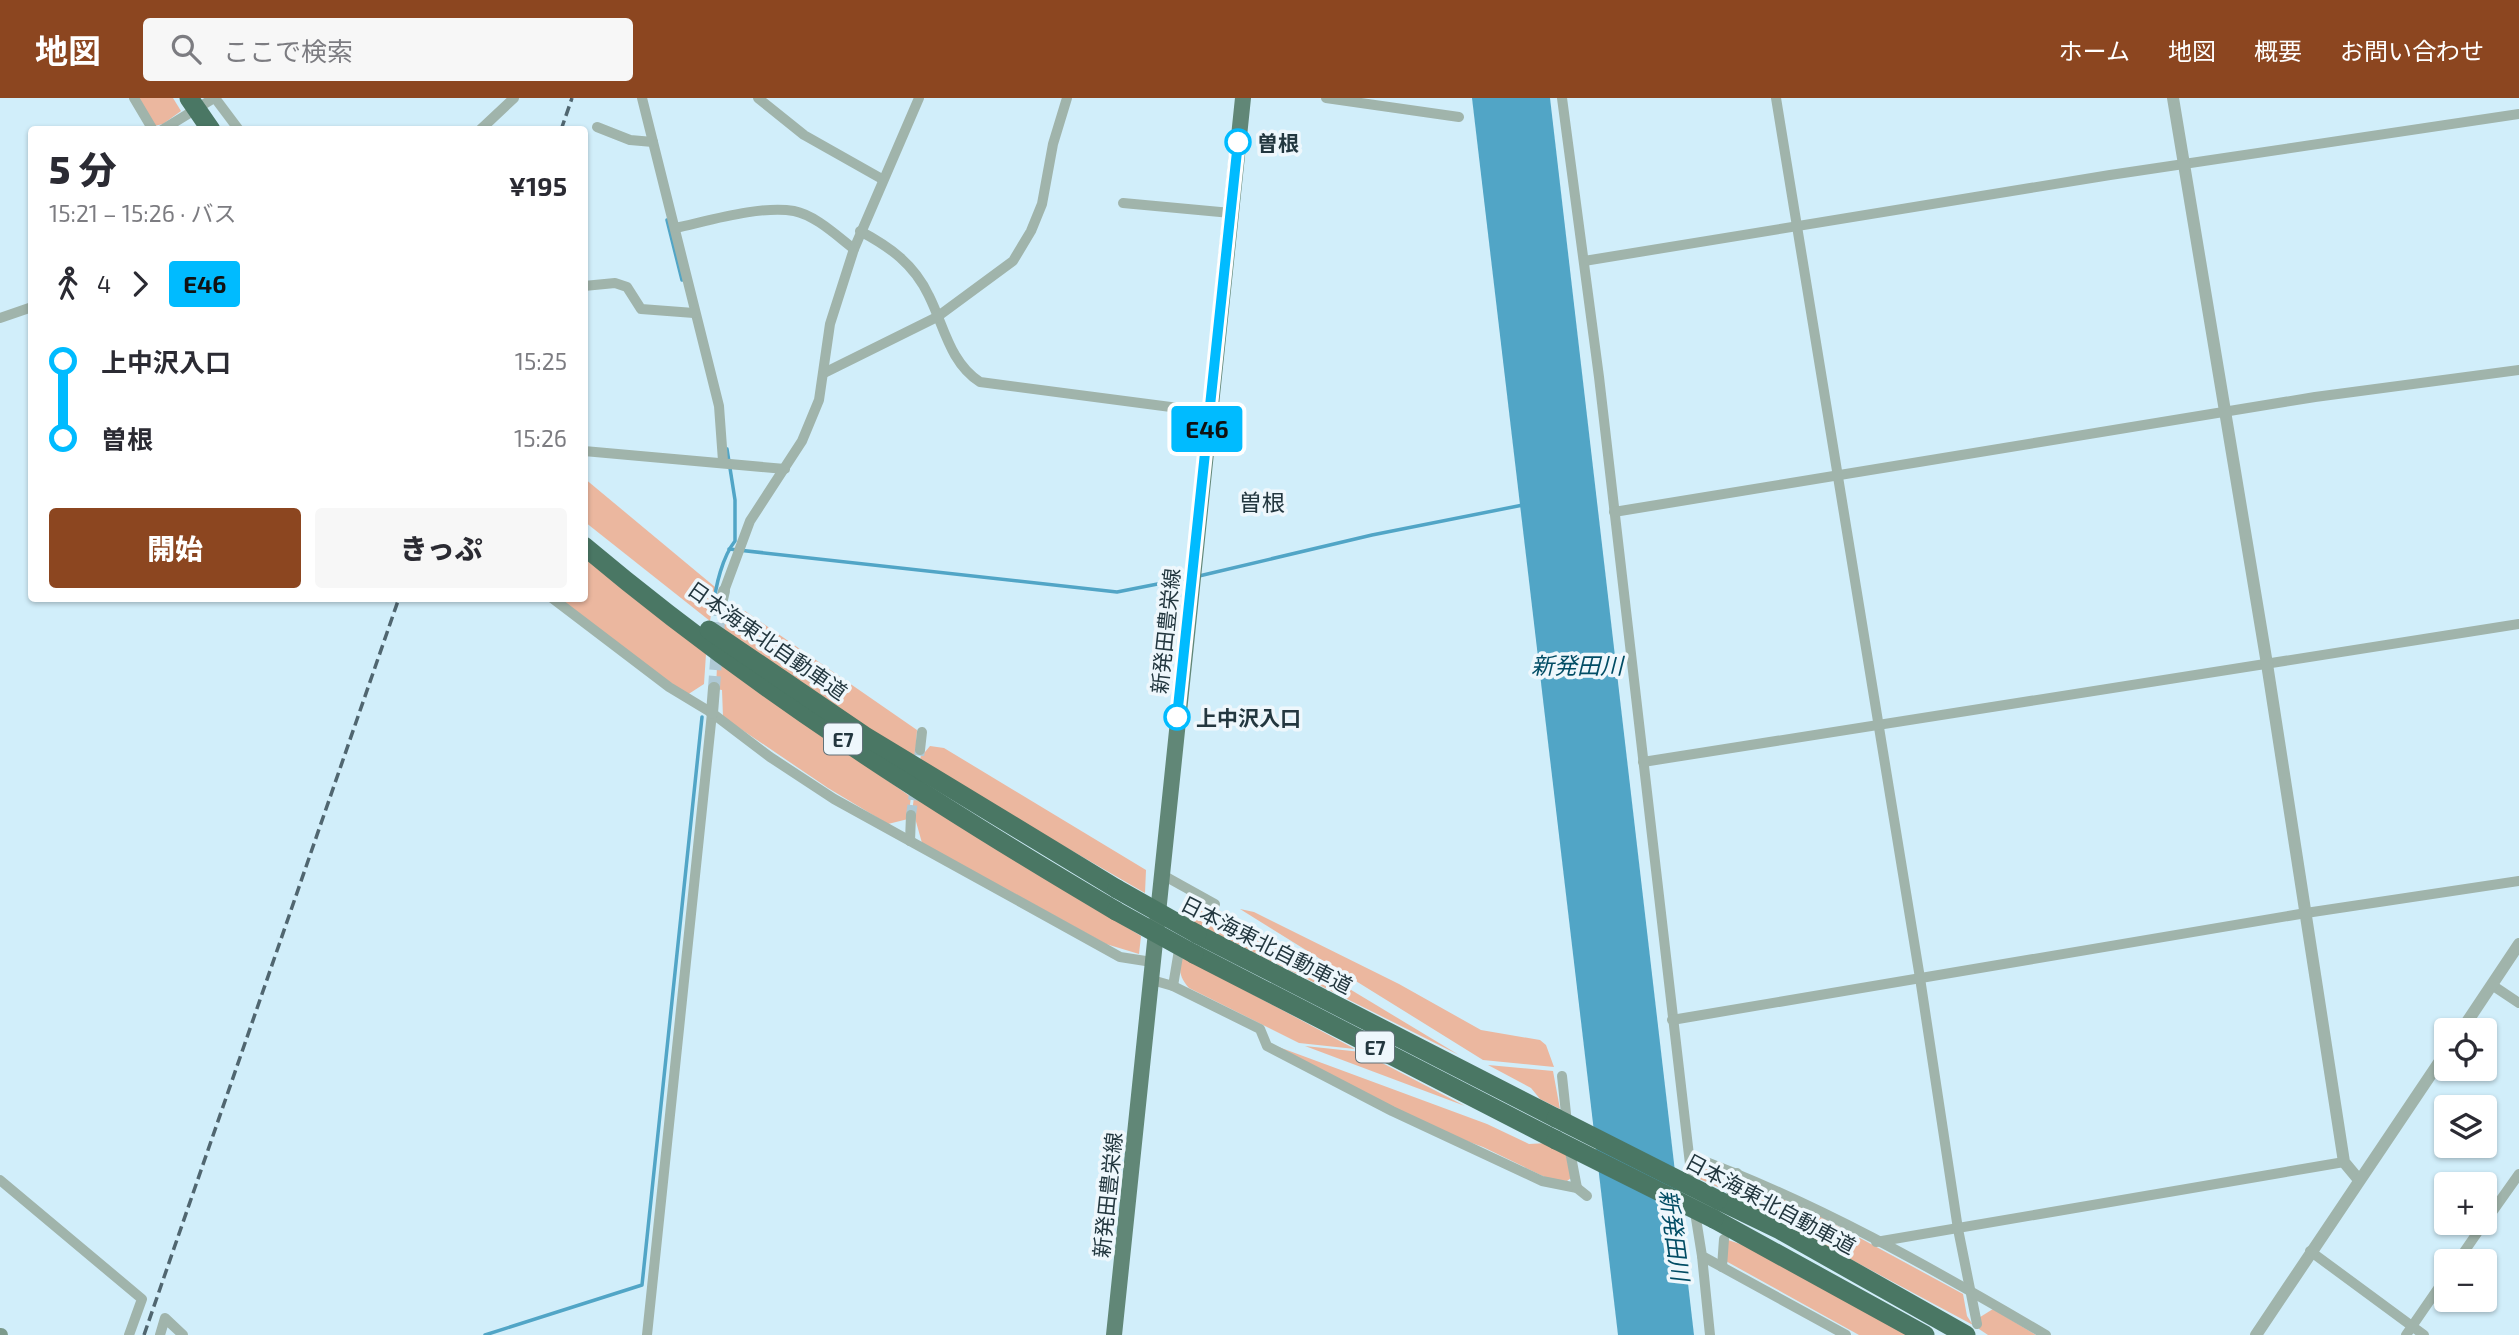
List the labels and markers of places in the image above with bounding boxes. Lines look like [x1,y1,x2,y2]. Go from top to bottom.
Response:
marker: 曽根 [1225,129,1251,155]
place label: 曽根 [1257,130,1299,155]
marker: 上中沢入口 [1164,704,1190,730]
place label: 上中沢入口 [1196,705,1301,730]

